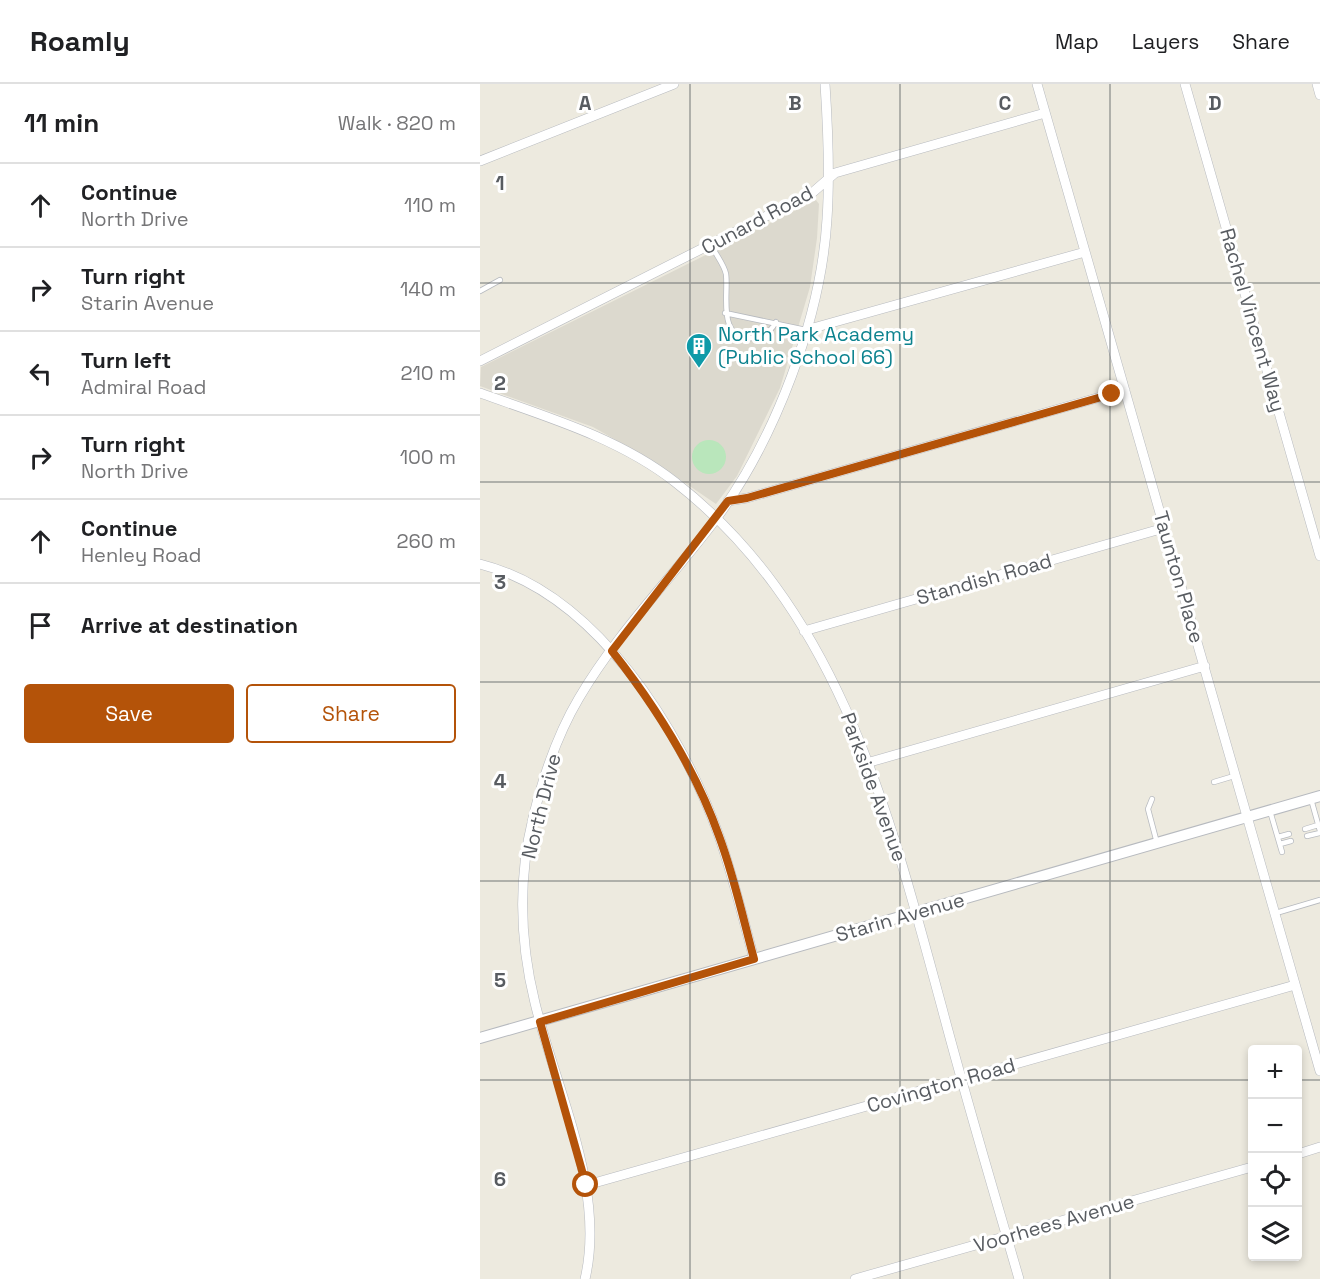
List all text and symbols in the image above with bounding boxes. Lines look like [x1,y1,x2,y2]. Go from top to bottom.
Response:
text: Roamly [30,23,130,59]
text: Map [1055,28,1099,55]
text: Layers [1132,28,1199,55]
text: Share [1232,28,1290,55]
text: A [579,90,592,116]
text: B [788,90,802,116]
text: C [999,90,1012,116]
text: D [1208,90,1222,116]
text: 11 min [24,106,99,140]
text: Walk · 820 m [338,110,456,136]
text: 1 [495,170,505,196]
text: Continue [81,178,177,206]
street label: Cunard Road [697,180,817,260]
icon: ahead [24,189,57,222]
text: 110 m [404,192,456,218]
text: North Drive [81,206,189,232]
street label: Rachel Vincent Way [1214,225,1292,415]
text: Turn right [81,262,186,290]
icon: right [24,273,57,306]
text: 140 m [400,276,456,302]
text: Starin Avenue [81,290,214,316]
place label: North Park Academy (Public School 66) [718,321,914,370]
building icon: North Park Academy (Public School 66) [684,331,714,369]
text: Turn left [81,346,171,374]
icon: left [24,357,57,390]
text: 210 m [400,360,456,386]
text: 2 [494,370,506,396]
text: Admiral Road [81,374,206,400]
route end [1098,380,1124,406]
text: Turn right [81,430,186,458]
icon: right [24,441,57,474]
text: 100 m [400,444,456,470]
text: North Drive [81,458,189,484]
street label: Taunton Place [1148,508,1210,646]
text: Continue [81,514,177,542]
icon: ahead [24,525,57,558]
text: 260 m [397,528,456,554]
text: Henley Road [81,542,201,568]
street label: Standish Road [913,547,1055,611]
text: 3 [494,569,506,595]
icon: arrive [24,609,57,642]
text: Arrive at destination [81,611,298,639]
button: Save [24,684,234,743]
button: Share [246,684,456,743]
street label: Parkside Avenue [835,709,913,865]
street label: North Drive [515,751,567,861]
text: 4 [494,768,507,794]
street label: Starin Avenue [832,886,968,948]
text: 5 [494,967,506,993]
map controls [1248,1045,1302,1261]
button: + [1248,1045,1302,1099]
street label: Covington Road [864,1051,1018,1119]
button: − [1248,1099,1302,1153]
button: locate [1248,1153,1302,1207]
text: 6 [494,1166,506,1192]
route start [572,1171,598,1197]
street label: Voorhees Avenue [971,1188,1137,1258]
button: layers [1248,1207,1302,1261]

